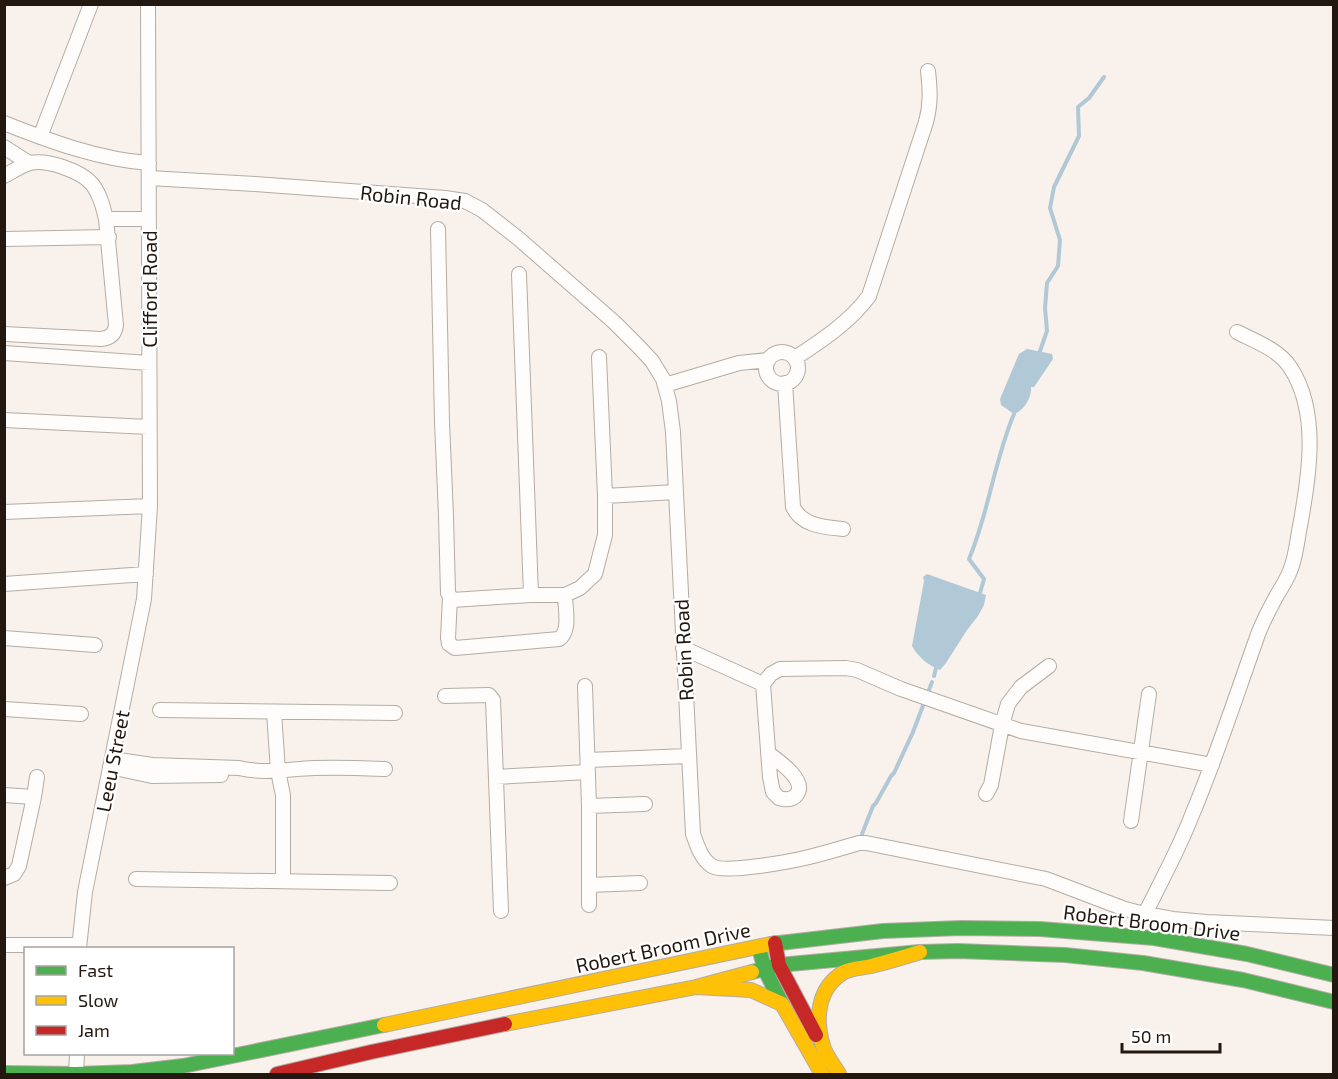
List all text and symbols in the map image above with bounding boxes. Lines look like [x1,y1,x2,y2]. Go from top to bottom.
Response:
street label: Robin Road [359,180,463,214]
street label: Clifford Road [137,230,161,348]
street label: Robin Road [668,598,698,702]
street label: Leeu Street [90,708,134,814]
street label: Robert Broom Drive [1062,899,1242,945]
street label: Robert Broom Drive [573,917,753,977]
legend [24,947,234,1055]
text: Fast [78,959,113,981]
text: Slow [78,989,119,1011]
scale bar [1122,1016,1220,1054]
text: Jam [78,1019,110,1041]
text: 50 m [1131,1025,1171,1047]

